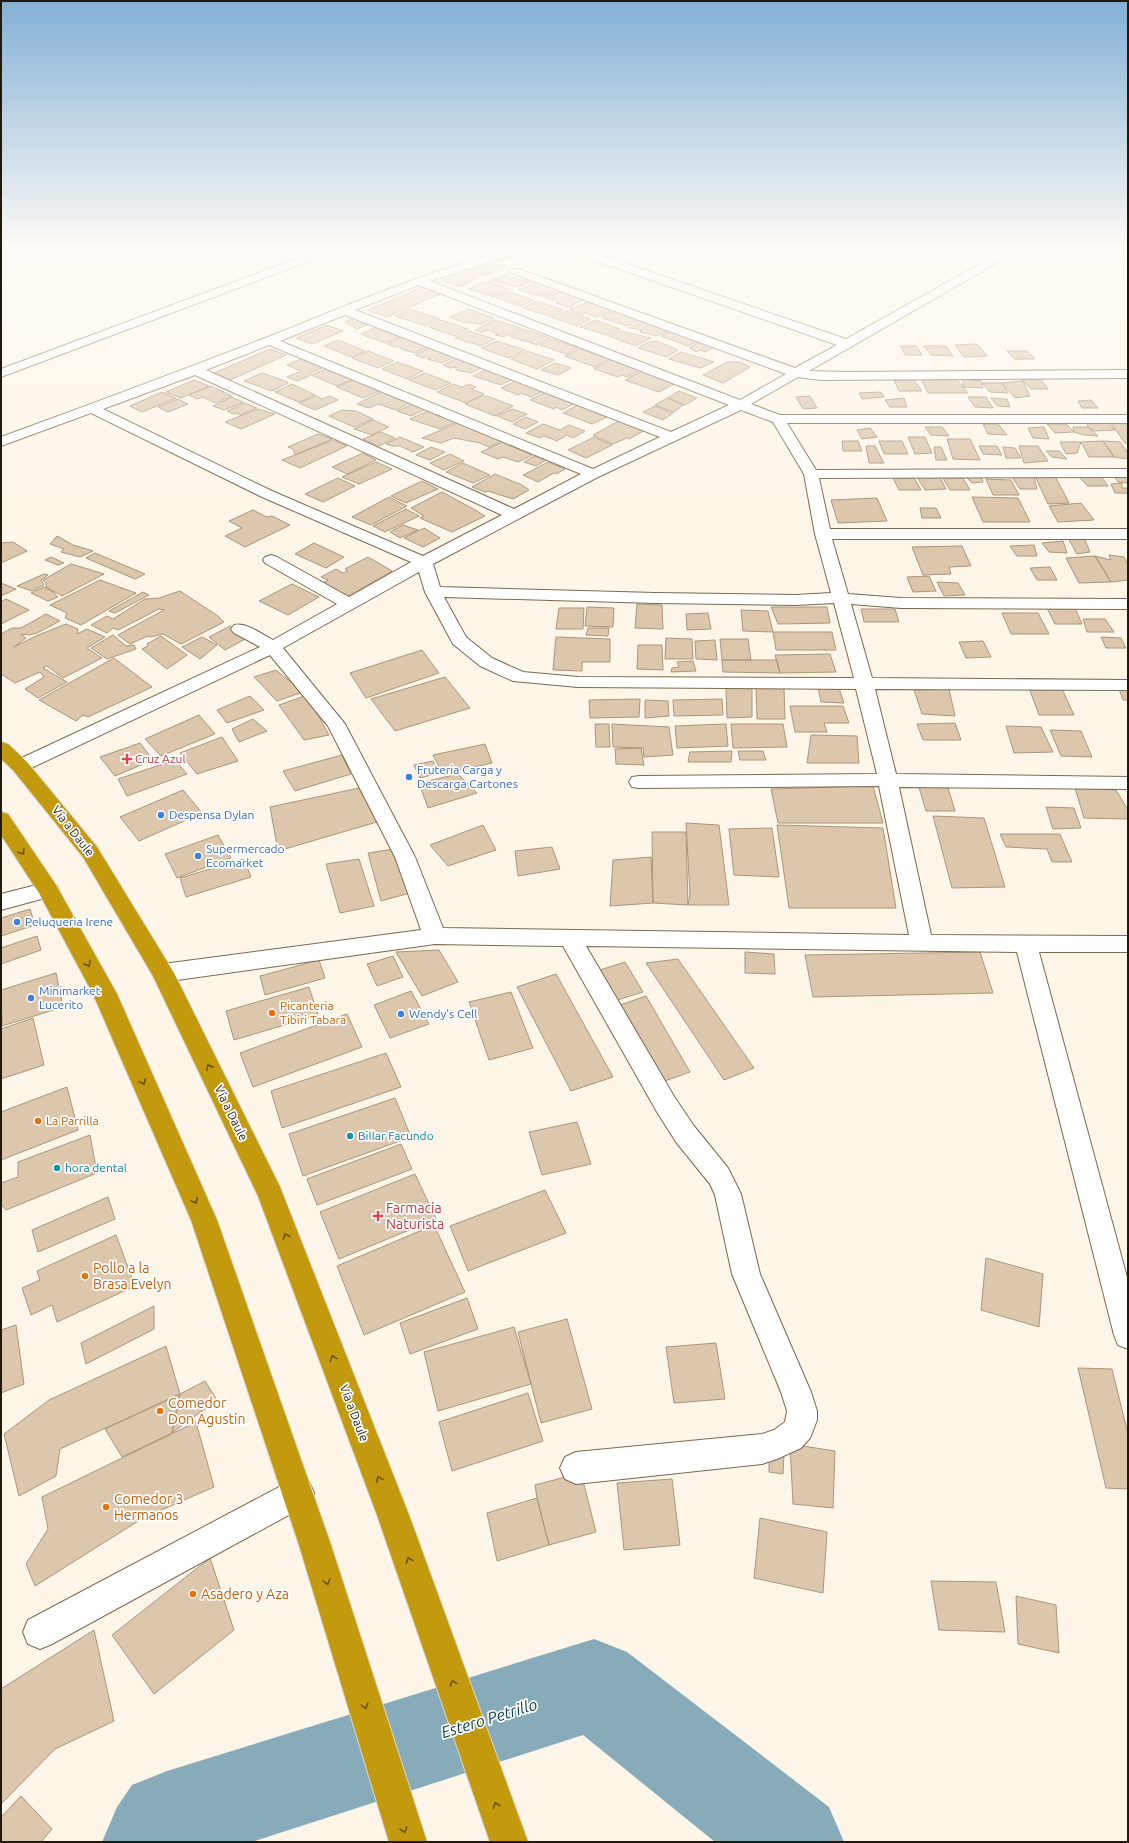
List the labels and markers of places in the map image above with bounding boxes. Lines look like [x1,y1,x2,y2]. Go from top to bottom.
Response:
place label: Cruz Azul [135,752,186,765]
marker: Cruz Azul [122,754,132,764]
place label: Fruteria Carga y Descarga Cartones [417,763,518,790]
marker: Fruteria Carga y Descarga Cartones [404,772,414,782]
place label: Despensa Dylan [169,808,254,821]
marker: Despensa Dylan [156,810,166,820]
place label: Supermercado Ecomarket [206,842,285,869]
marker: Supermercado Ecomarket [193,851,203,861]
place label: Peluqueria Irene [25,915,113,928]
marker: Peluqueria Irene [12,917,22,927]
place label: Minimarket Lucerito [39,984,101,1011]
marker: Minimarket Lucerito [26,993,36,1003]
place label: Picanteria Tibiri Tabara [280,999,346,1026]
place label: Wendy's Cell [409,1007,477,1020]
marker: Picanteria Tibiri Tabara [267,1008,277,1018]
marker: Wendy's Cell [396,1009,406,1019]
place label: La Parrilla [46,1114,99,1127]
marker: La Parrilla [33,1116,43,1126]
place label: Billar Facundo [358,1129,434,1142]
marker: Billar Facundo [345,1131,355,1141]
place label: hora dental [65,1161,127,1174]
marker: hora dental [52,1163,62,1173]
place label: Farmacia Naturista [386,1200,444,1232]
marker: Farmacia Naturista [373,1211,383,1221]
place label: Pollo a la Brasa Evelyn [93,1260,171,1292]
marker: Pollo a la Brasa Evelyn [80,1271,90,1281]
place label: Comedor Don Agustin [168,1395,245,1427]
marker: Comedor Don Agustin [155,1406,165,1416]
place label: Comedor 3 Hermanos [114,1491,183,1523]
marker: Comedor 3 Hermanos [101,1502,111,1512]
place label: Asadero y Aza [201,1586,289,1602]
marker: Asadero y Aza [188,1589,198,1599]

